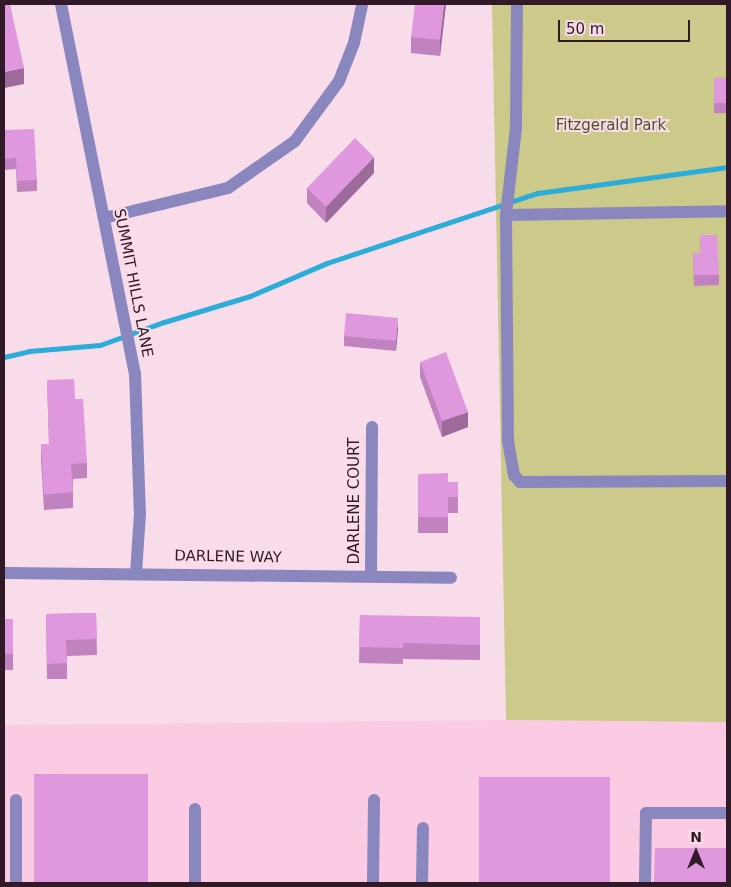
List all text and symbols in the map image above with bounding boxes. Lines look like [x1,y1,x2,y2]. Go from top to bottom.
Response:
scale bar [561,10,694,42]
text: 50 m [566,20,604,38]
park label: Fitzgerald Park [556,117,666,135]
street label: SUMMIT HILLS LANE [110,207,156,359]
street label: DARLENE COURT [346,437,364,565]
street label: DARLENE WAY [174,547,282,567]
north arrow [671,827,721,877]
text: N [690,829,702,845]

